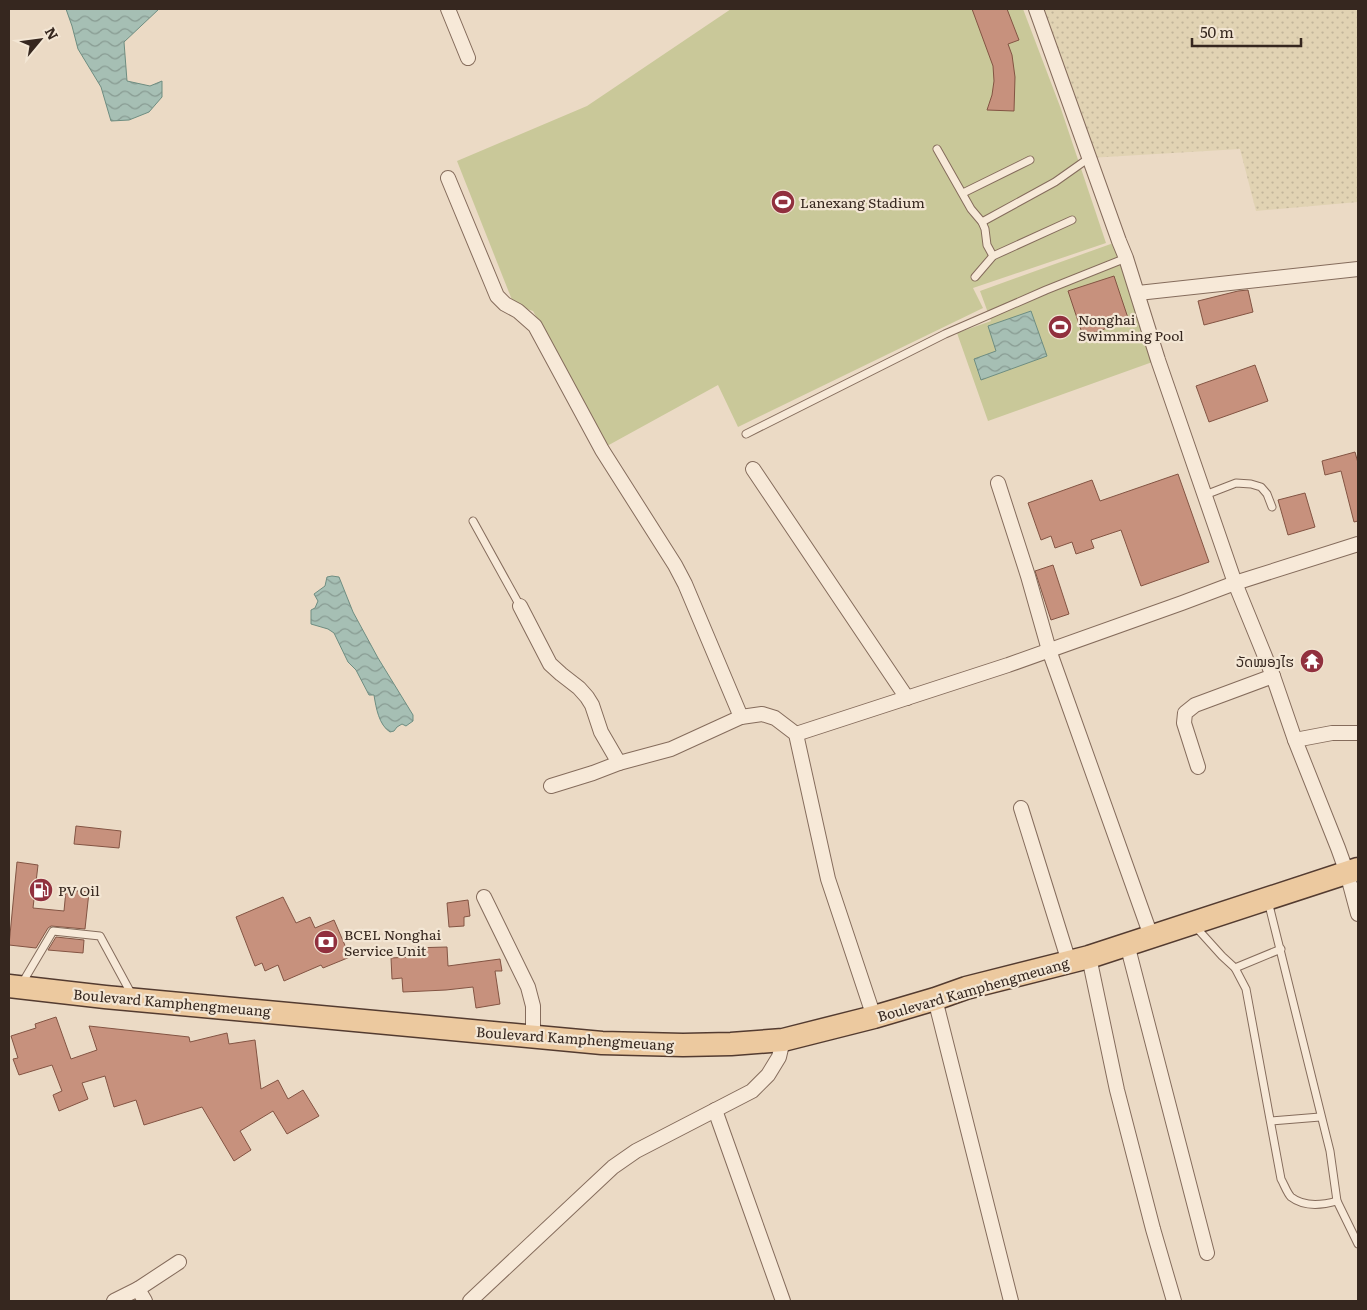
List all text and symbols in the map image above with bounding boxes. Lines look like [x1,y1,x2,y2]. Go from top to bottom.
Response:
north arrow [15,15,65,65]
scale bar [1192,15,1301,47]
text: 50 m [1200,20,1234,43]
text: N [41,23,64,43]
sports icon: Lanexang Stadium [770,189,796,215]
place label: Lanexang Stadium [800,192,925,212]
place label: Nonghai Swimming Pool [1078,309,1184,345]
sports icon: Nonghai Swimming Pool [1047,314,1073,340]
temple icon: ວັດໝອງໄຮ [1299,648,1325,674]
place label: ວັດໝອງໄຮ [1236,651,1294,671]
fuel station icon: PV Oil [28,877,54,903]
place label: PV Oil [58,880,100,900]
place label: BCEL Nonghai Service Unit [344,924,441,960]
bank icon: BCEL Nonghai Service Unit [313,929,339,955]
street label: Boulevard Kamphengmeuang [875,952,1071,1026]
street label: Boulevard Kamphengmeuang [72,983,272,1021]
street label: Boulevard Kamphengmeuang [475,1021,675,1055]

